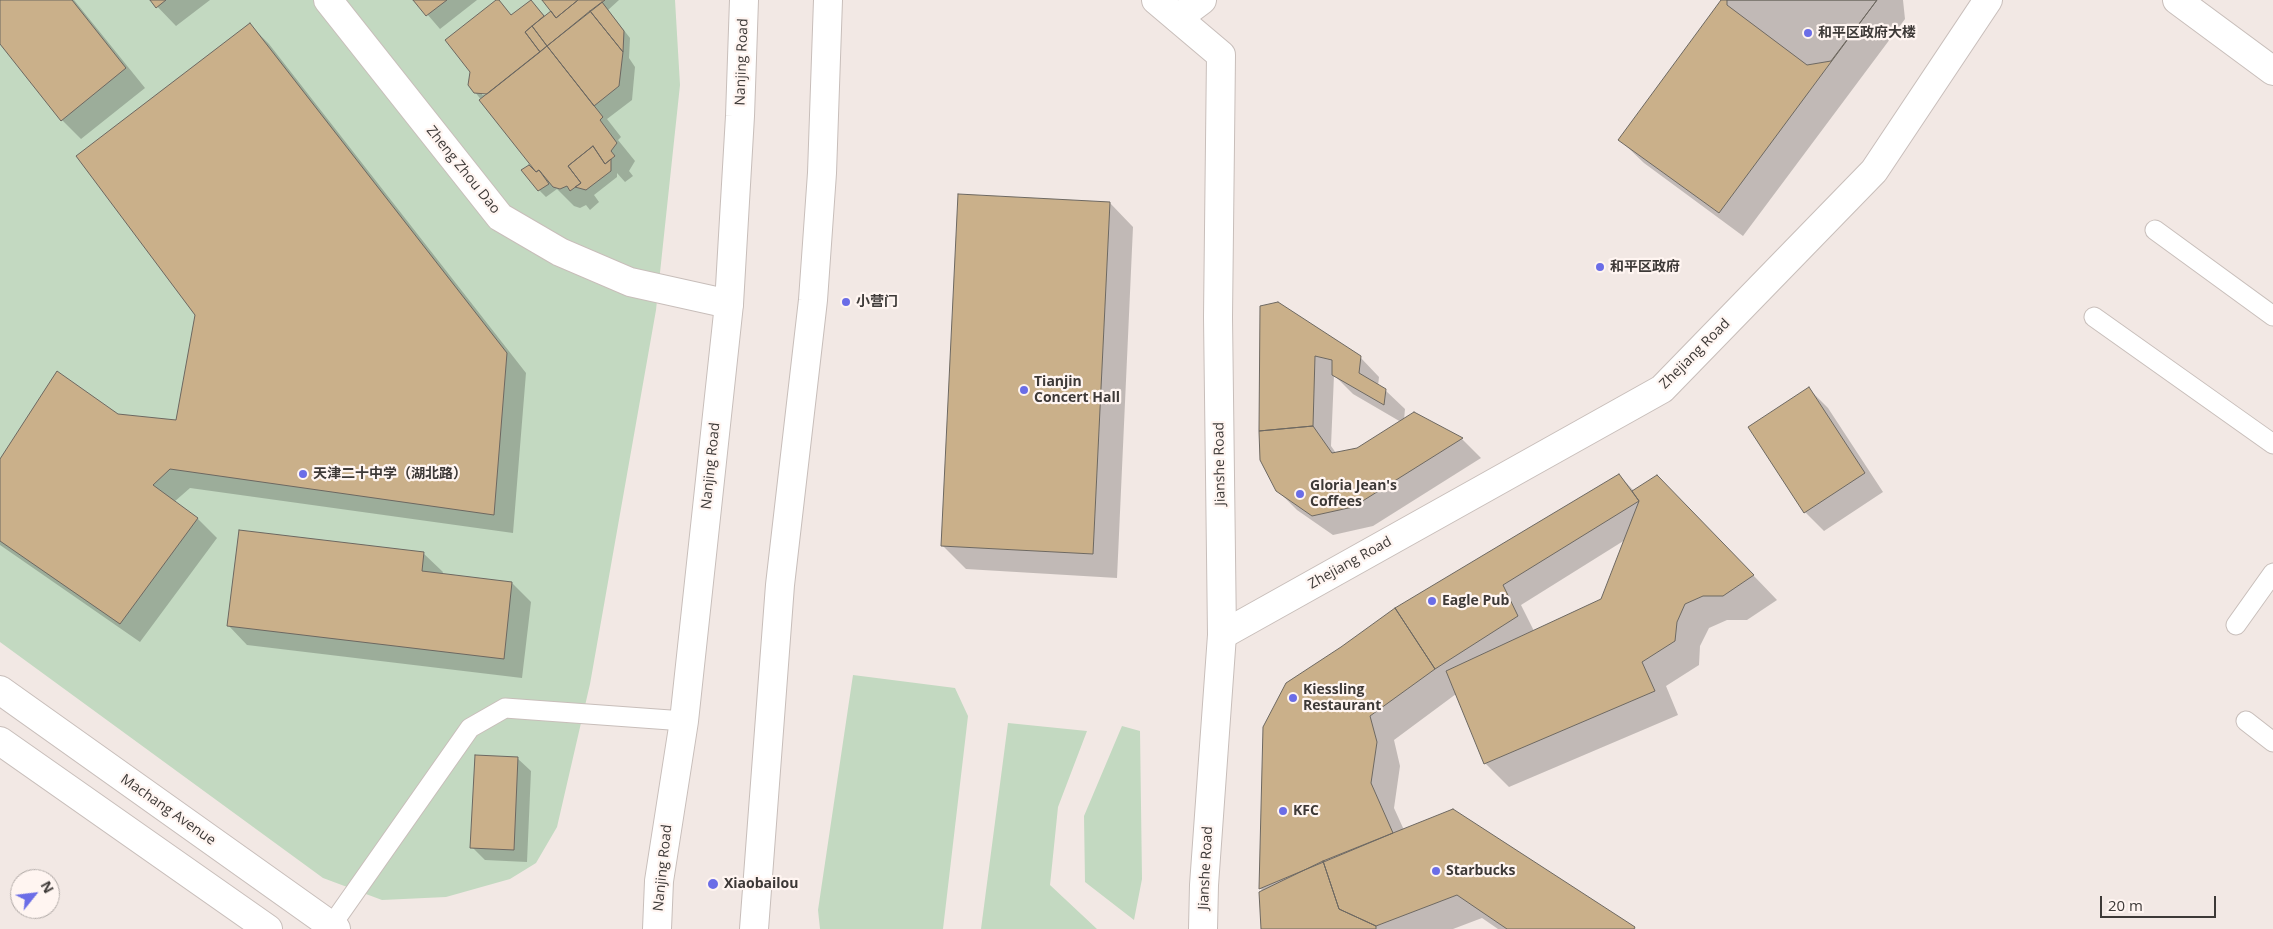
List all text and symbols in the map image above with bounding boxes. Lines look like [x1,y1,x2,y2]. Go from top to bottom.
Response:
street label: Nanjing Road [732,18,752,106]
place label: 和平区政府大楼 [1818,25,1916,41]
marker: 和平区政府大楼 [1802,27,1814,39]
street label: Zheng Zhou Dao [423,123,503,217]
place label: 和平区政府 [1610,259,1680,275]
marker: 和平区政府 [1594,261,1606,273]
place label: 小营门 [856,294,898,310]
marker: 小营门 [840,296,852,308]
street label: Zhejiang Road [1656,315,1734,393]
place label: Tianjin Concert Hall [1034,374,1120,407]
marker: Tianjin Concert Hall [1018,384,1030,396]
street label: Nanjing Road [698,422,724,510]
street label: Jianshe Road [1211,422,1229,506]
place label: 天津二十中学（湖北路） [313,466,467,482]
marker: 天津二十中学（湖北路） [297,468,309,480]
place label: Gloria Jean's Coffees [1310,478,1397,511]
marker: Gloria Jean's Coffees [1294,488,1306,500]
street label: Zhejiang Road [1305,533,1395,593]
place label: Eagle Pub [1442,593,1509,609]
marker: Eagle Pub [1426,595,1438,607]
place label: Kiessling Restaurant [1303,682,1381,714]
marker: Kiessling Restaurant [1287,692,1299,704]
street label: Machang Avenue [117,771,219,849]
place label: KFC [1293,803,1319,819]
marker: KFC [1277,805,1289,817]
street label: Nanjing Road [650,824,676,912]
street label: Jianshe Road [1195,826,1217,910]
place label: Starbucks [1446,863,1516,879]
marker: Starbucks [1430,865,1442,877]
north arrow [10,869,60,919]
place label: Xiaobailou [724,876,798,892]
text: N [37,877,59,897]
marker: Xiaobailou [706,877,720,891]
scale bar [2103,886,2219,918]
text: 20 m [2108,895,2143,915]

